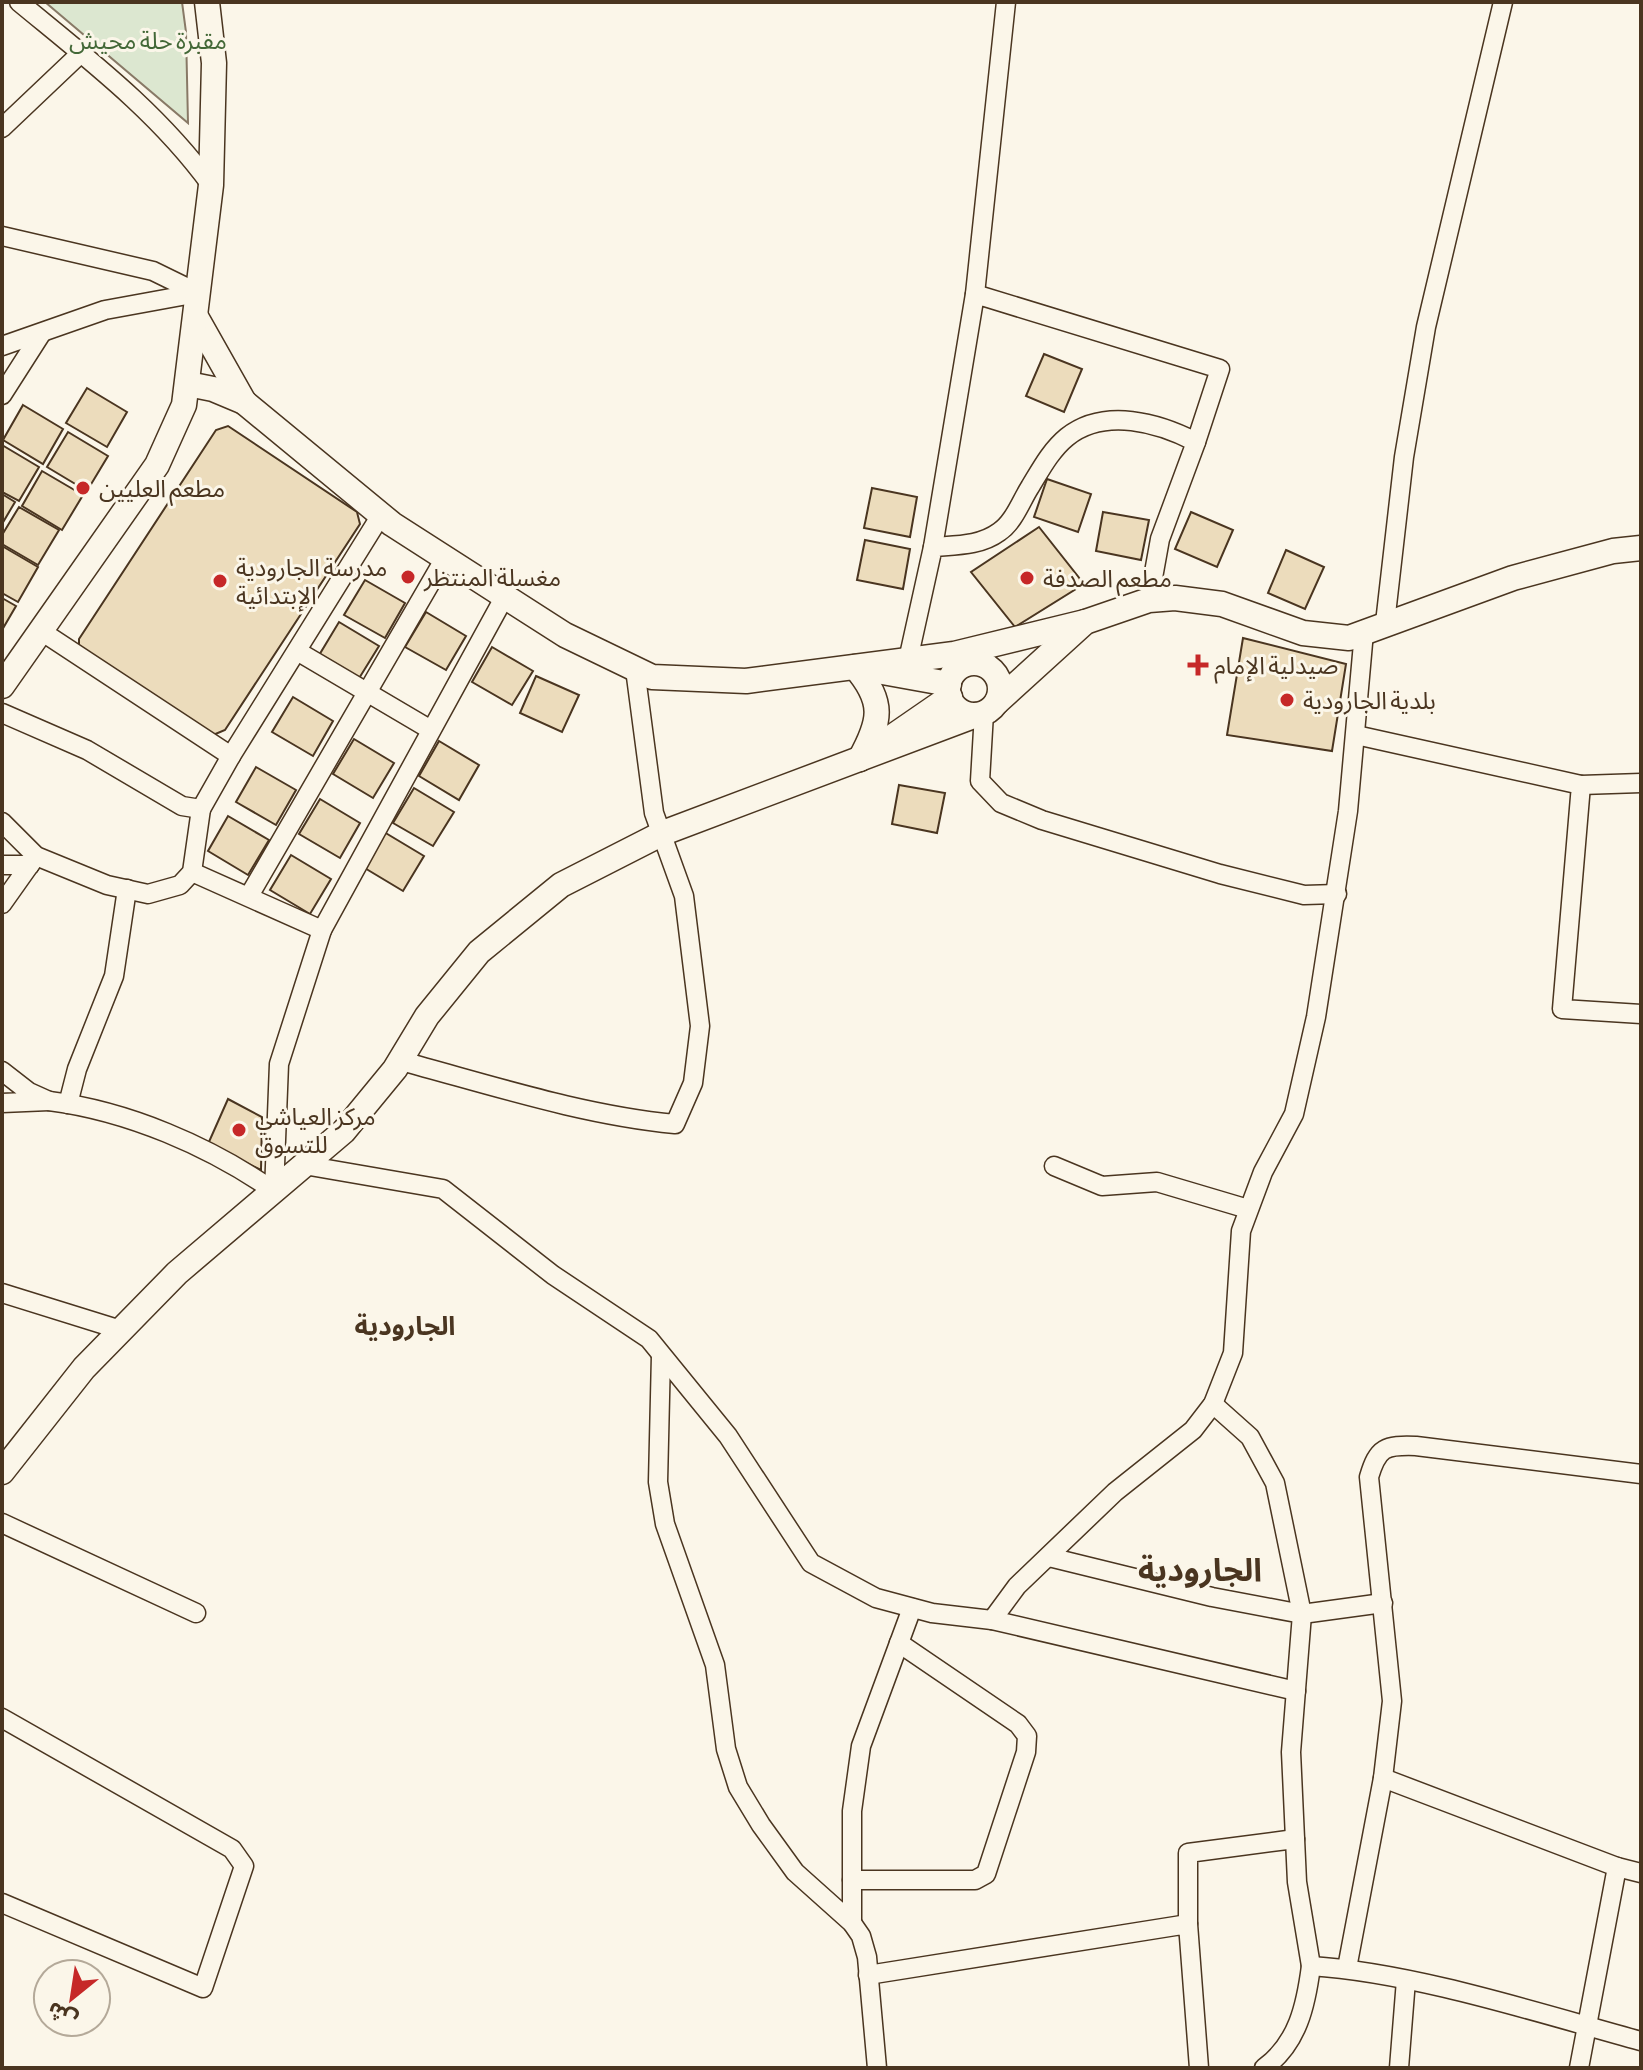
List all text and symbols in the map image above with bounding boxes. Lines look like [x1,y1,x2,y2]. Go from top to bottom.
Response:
park label: مقبرة حلة محيش [69,27,227,55]
place label: مطعم العليين [99,475,225,506]
marker: مطعم العليين [74,479,92,497]
place label: مدرسة الجارودية الإبتدائية [236,554,387,612]
place label: مغسلة المنتظر [423,564,561,592]
place label: مطعم الصدفة [1043,565,1172,596]
marker: مغسلة المنتظر [399,568,417,586]
marker: مطعم الصدفة [1018,569,1036,587]
marker: مدرسة الجارودية الإبتدائية [211,572,229,590]
place label: صيدلية الإمام [1214,652,1338,684]
marker: صيدلية الإمام [1189,656,1207,674]
place label: بلدية الجارودية [1303,687,1436,715]
marker: بلدية الجارودية [1278,691,1296,709]
place label: مركز العياشي للتسوق [255,1103,376,1159]
marker: مركز العياشي للتسوق [230,1121,248,1139]
district label: الجارودية [355,1311,455,1341]
district label: الجارودية [1138,1551,1262,1589]
north arrow [32,1958,112,2038]
text: ش [42,1997,82,2034]

